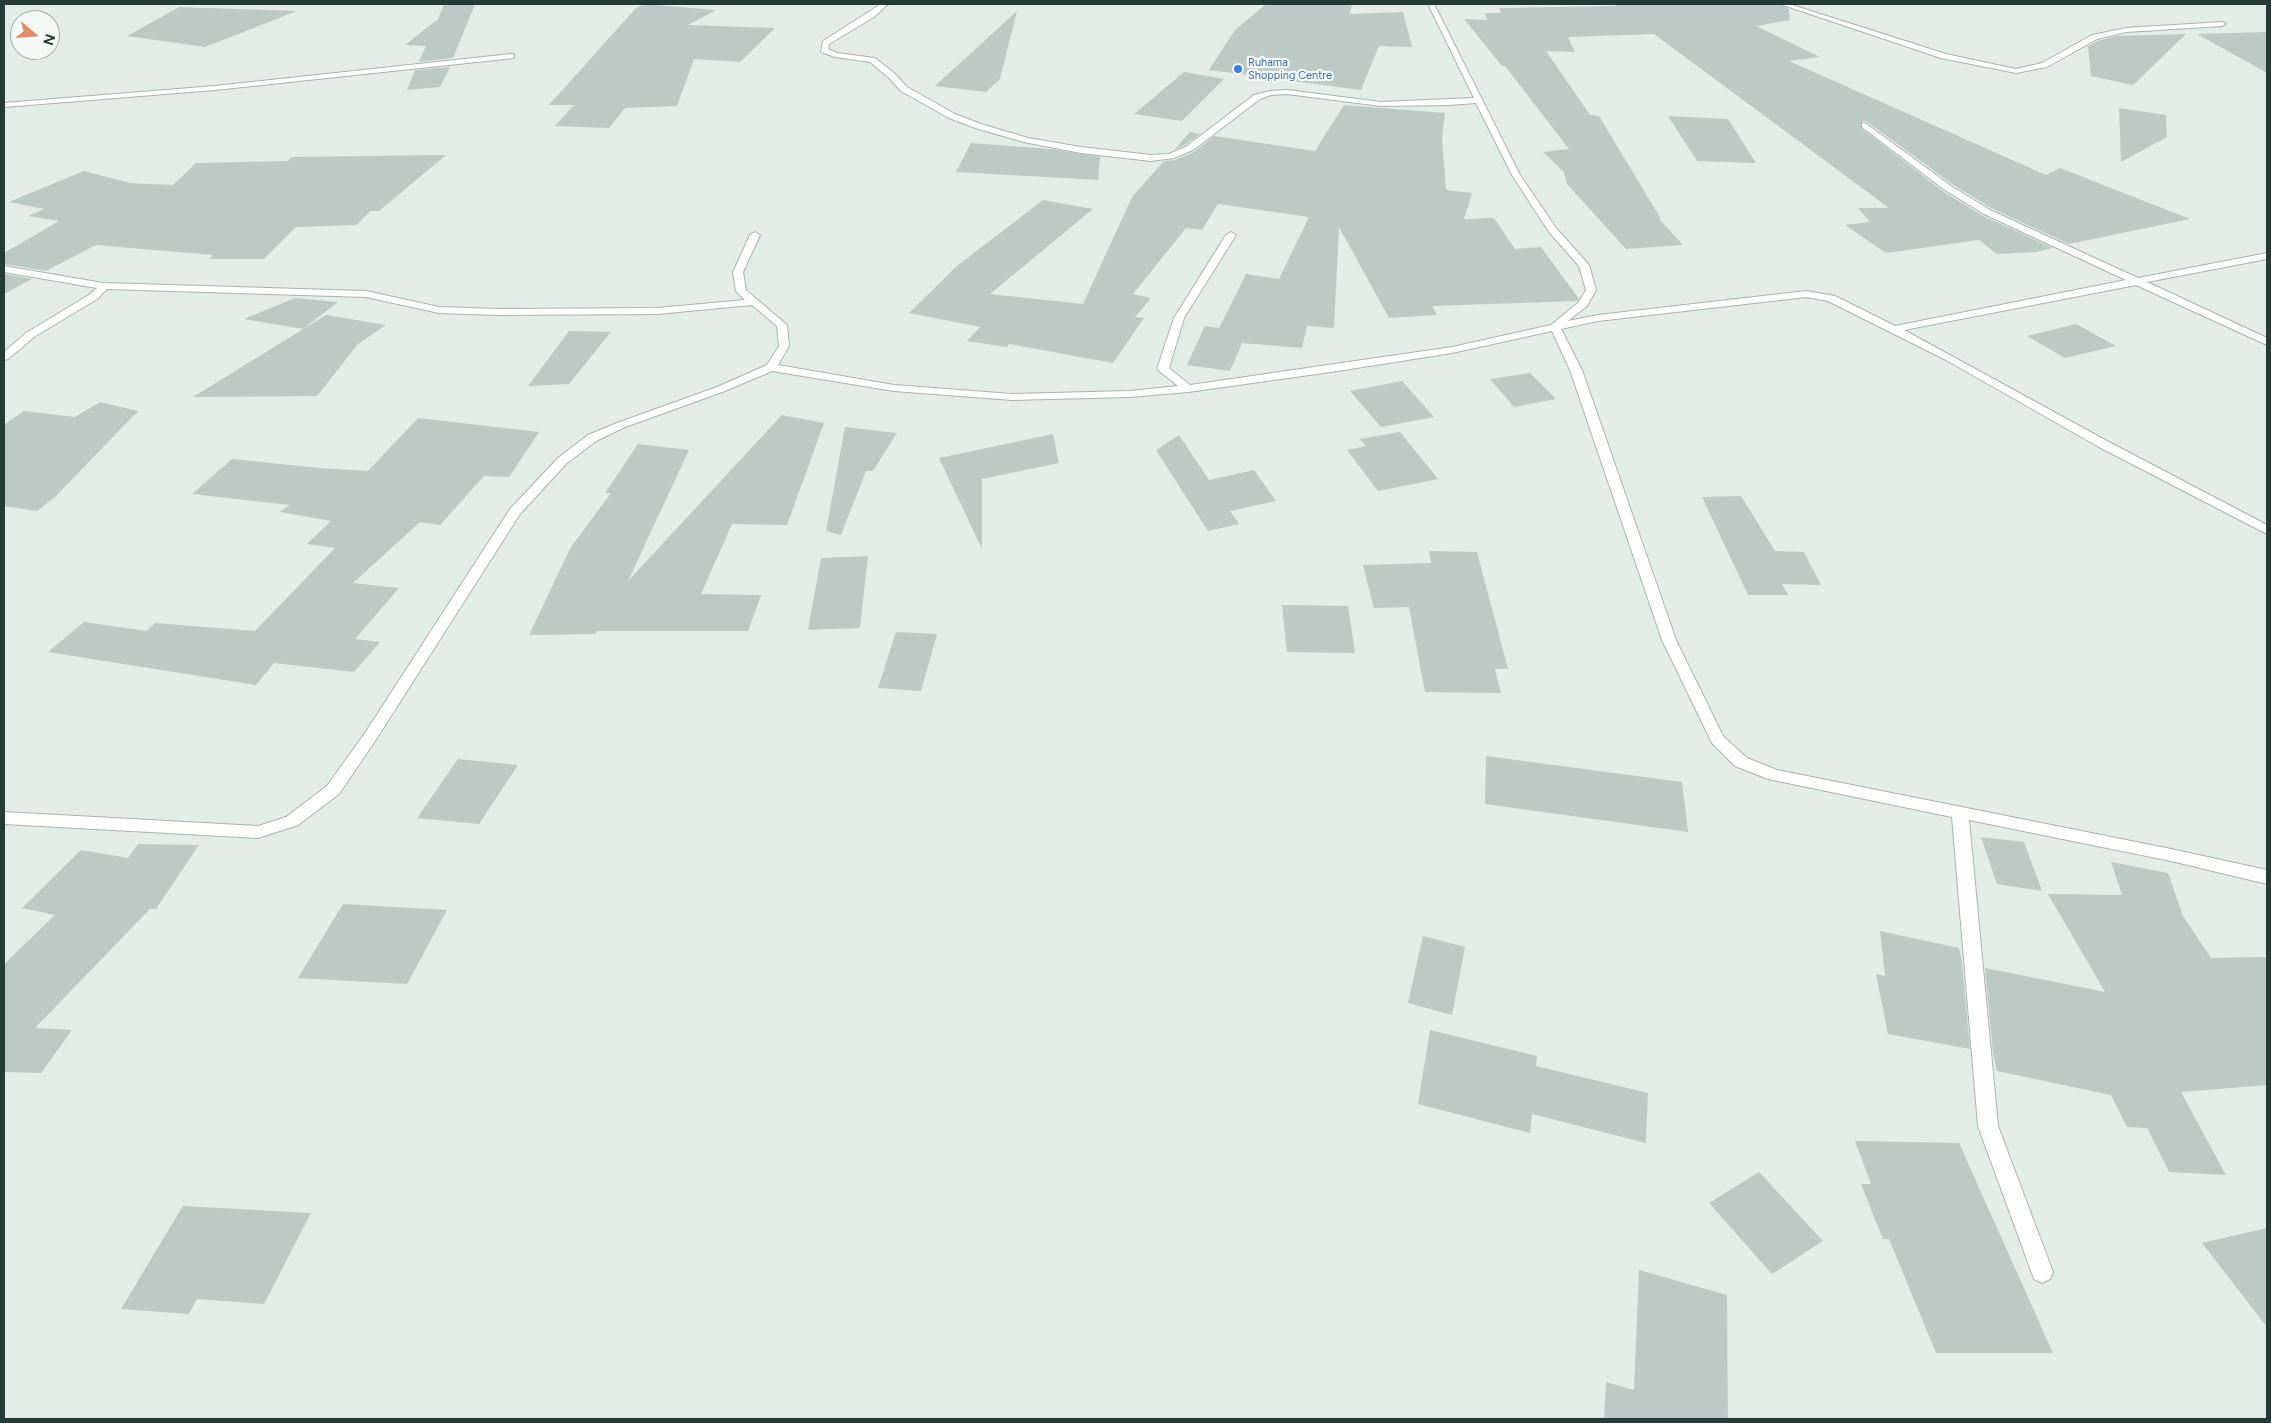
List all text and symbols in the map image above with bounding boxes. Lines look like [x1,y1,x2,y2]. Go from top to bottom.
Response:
north arrow [10,10,60,60]
text: N [39,32,59,47]
place label: Ruhama Shopping Centre [1248,56,1332,82]
marker: Ruhama Shopping Centre [1232,63,1244,75]

